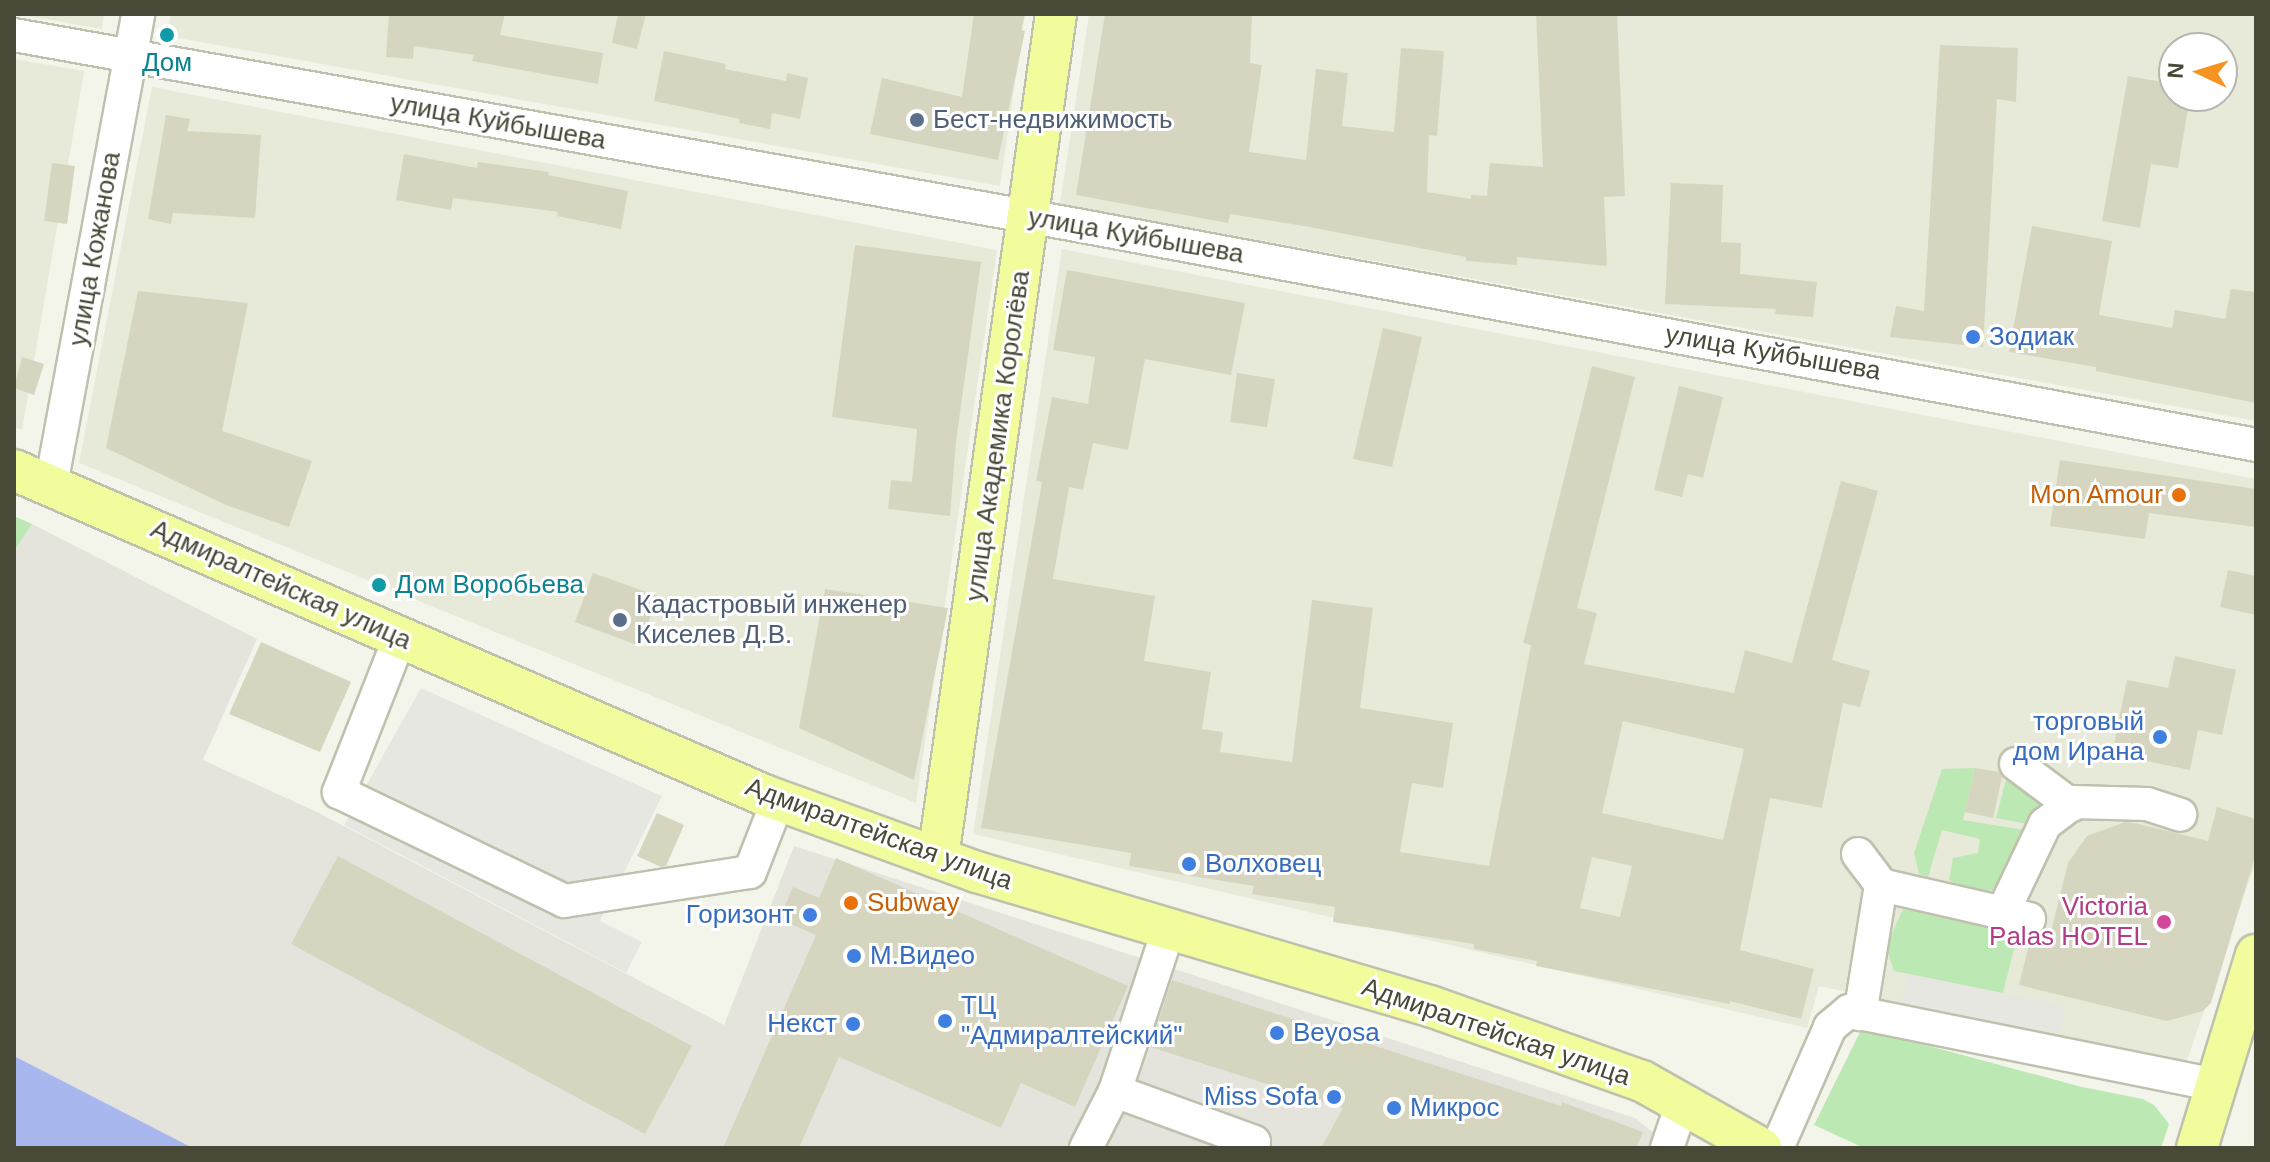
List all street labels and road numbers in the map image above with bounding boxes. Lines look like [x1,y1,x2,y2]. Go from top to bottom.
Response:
street label: улица Куйбышева [388,88,608,156]
street label: улица Кожанова [63,149,127,349]
street label: улица Куйбышева [1026,202,1246,270]
street label: улица Академика Королёва [959,269,1037,603]
street label: улица Куйбышева [1663,319,1883,387]
street label: Адмиралтейская улица [146,513,416,657]
street label: Адмиралтейская улица [741,771,1017,897]
street label: Адмиралтейская улица [1358,971,1634,1093]

